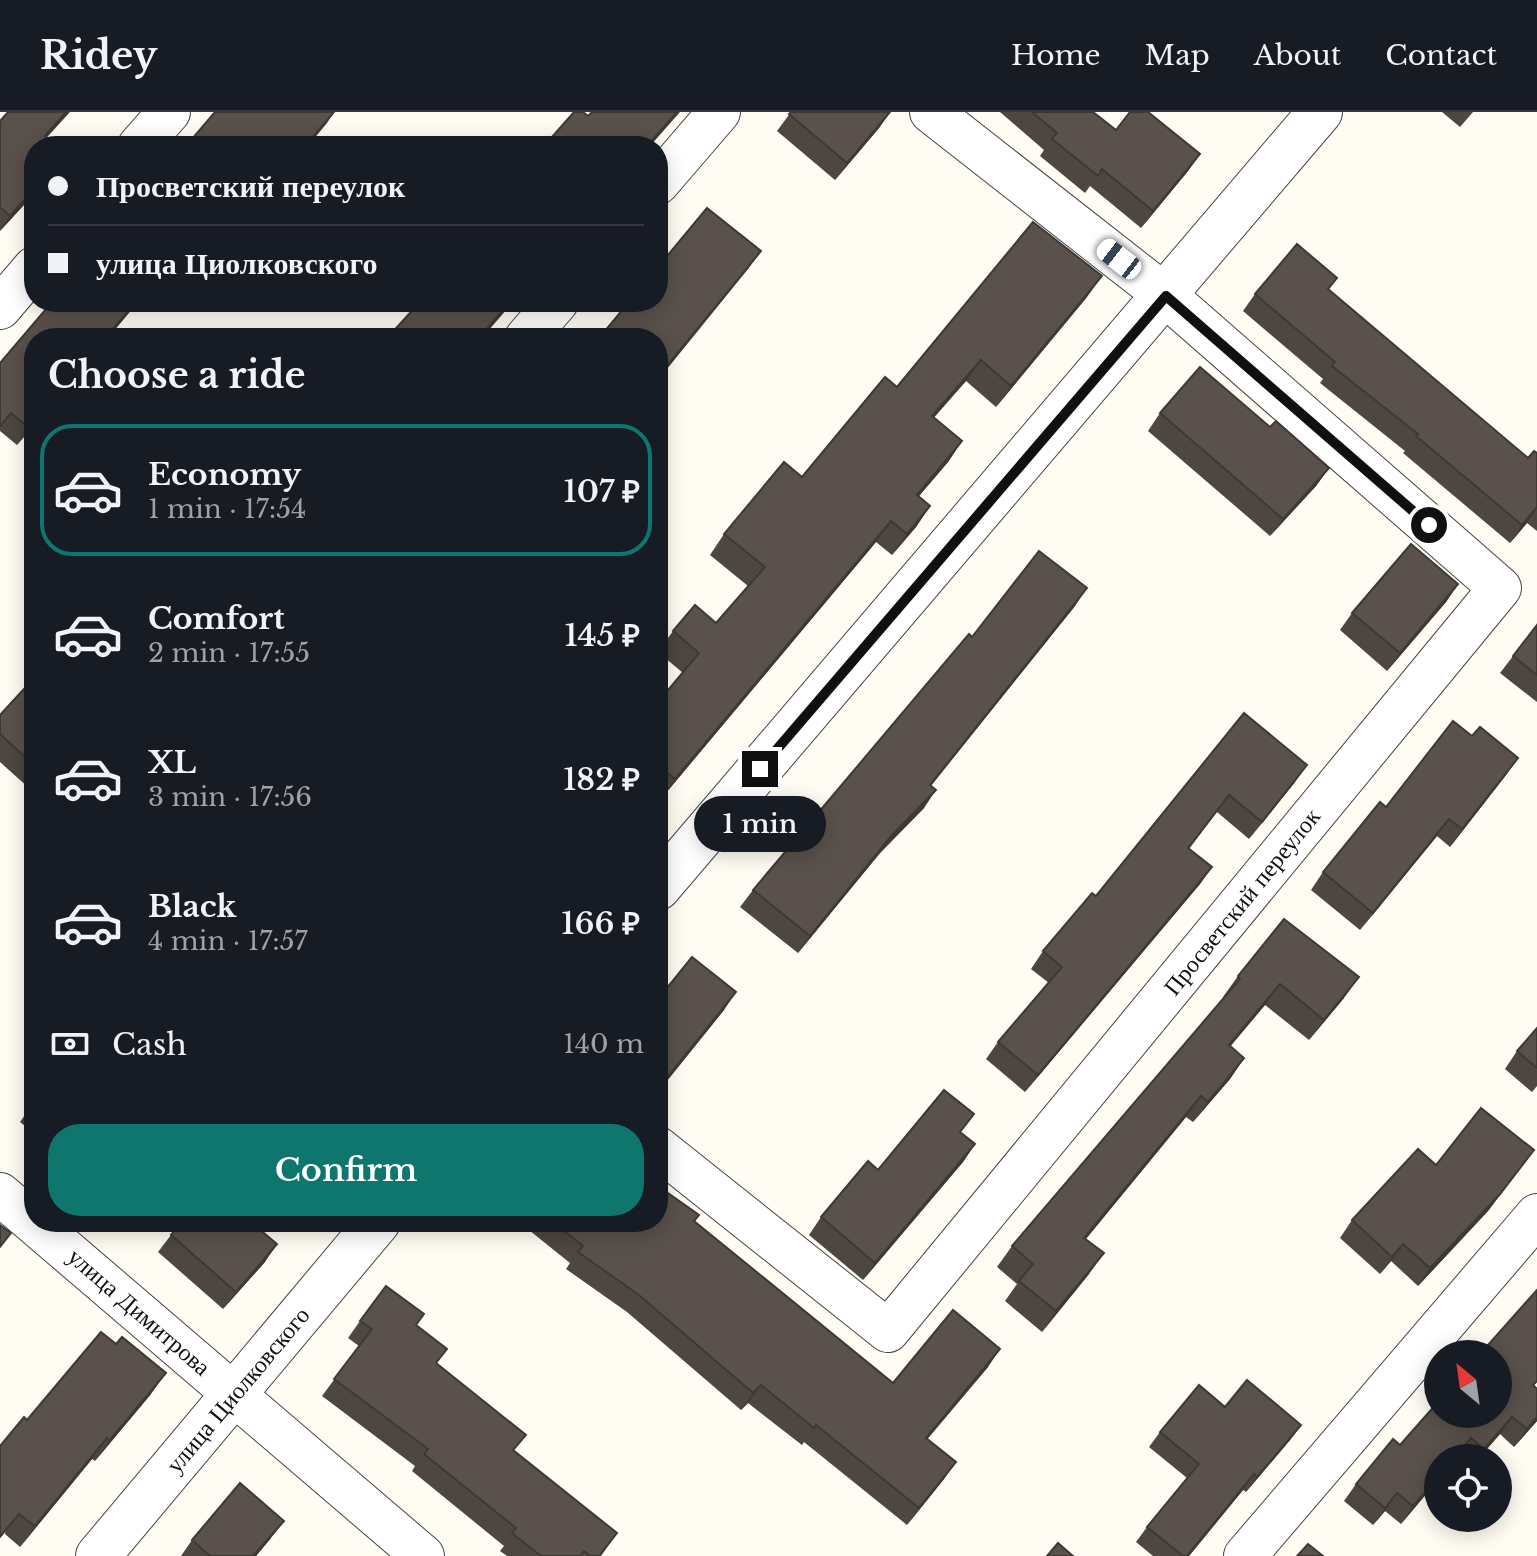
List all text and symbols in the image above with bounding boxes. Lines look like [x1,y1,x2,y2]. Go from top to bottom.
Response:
text: Ridey [40,32,157,79]
text: Home [1011,38,1101,73]
text: Map [1145,38,1210,73]
text: About [1254,38,1341,73]
text: Contact [1385,38,1497,73]
text: Просветский переулок [96,168,405,205]
car [1093,235,1145,283]
text: улица Циолковского [96,245,377,282]
text: Choose a ride [48,353,305,398]
icon: car [52,454,124,526]
text: Economy [148,456,301,493]
text: 107 ₽ [564,473,640,510]
text: 1 min · 17:54 [148,493,306,525]
route start [1411,507,1447,543]
icon: car [52,598,124,670]
text: Comfort [148,600,285,637]
text: 145 ₽ [564,617,640,654]
text: 2 min · 17:55 [148,637,310,669]
icon: car [52,742,124,814]
text: XL [148,744,196,781]
route end [742,751,778,787]
text: 182 ₽ [563,761,640,798]
text: 3 min · 17:56 [148,781,312,813]
callout: 1 min [694,797,826,853]
street label: Просветский переулок [1157,802,1326,1001]
text: 1 min [723,808,797,840]
icon: car [52,886,124,958]
text: Black [148,888,236,925]
text: 166 ₽ [561,905,640,942]
text: 4 min · 17:57 [148,925,308,957]
icon: cash [48,1022,92,1066]
text: Cash [112,1026,187,1063]
text: 140 m [563,1028,644,1060]
button: Confirm [48,1124,644,1216]
street label: улица Димитрова [62,1242,217,1382]
street label: улица Циолковского [160,1301,316,1479]
north arrow [1424,1340,1512,1428]
map controls [1424,1340,1512,1532]
button: locate [1424,1444,1512,1532]

